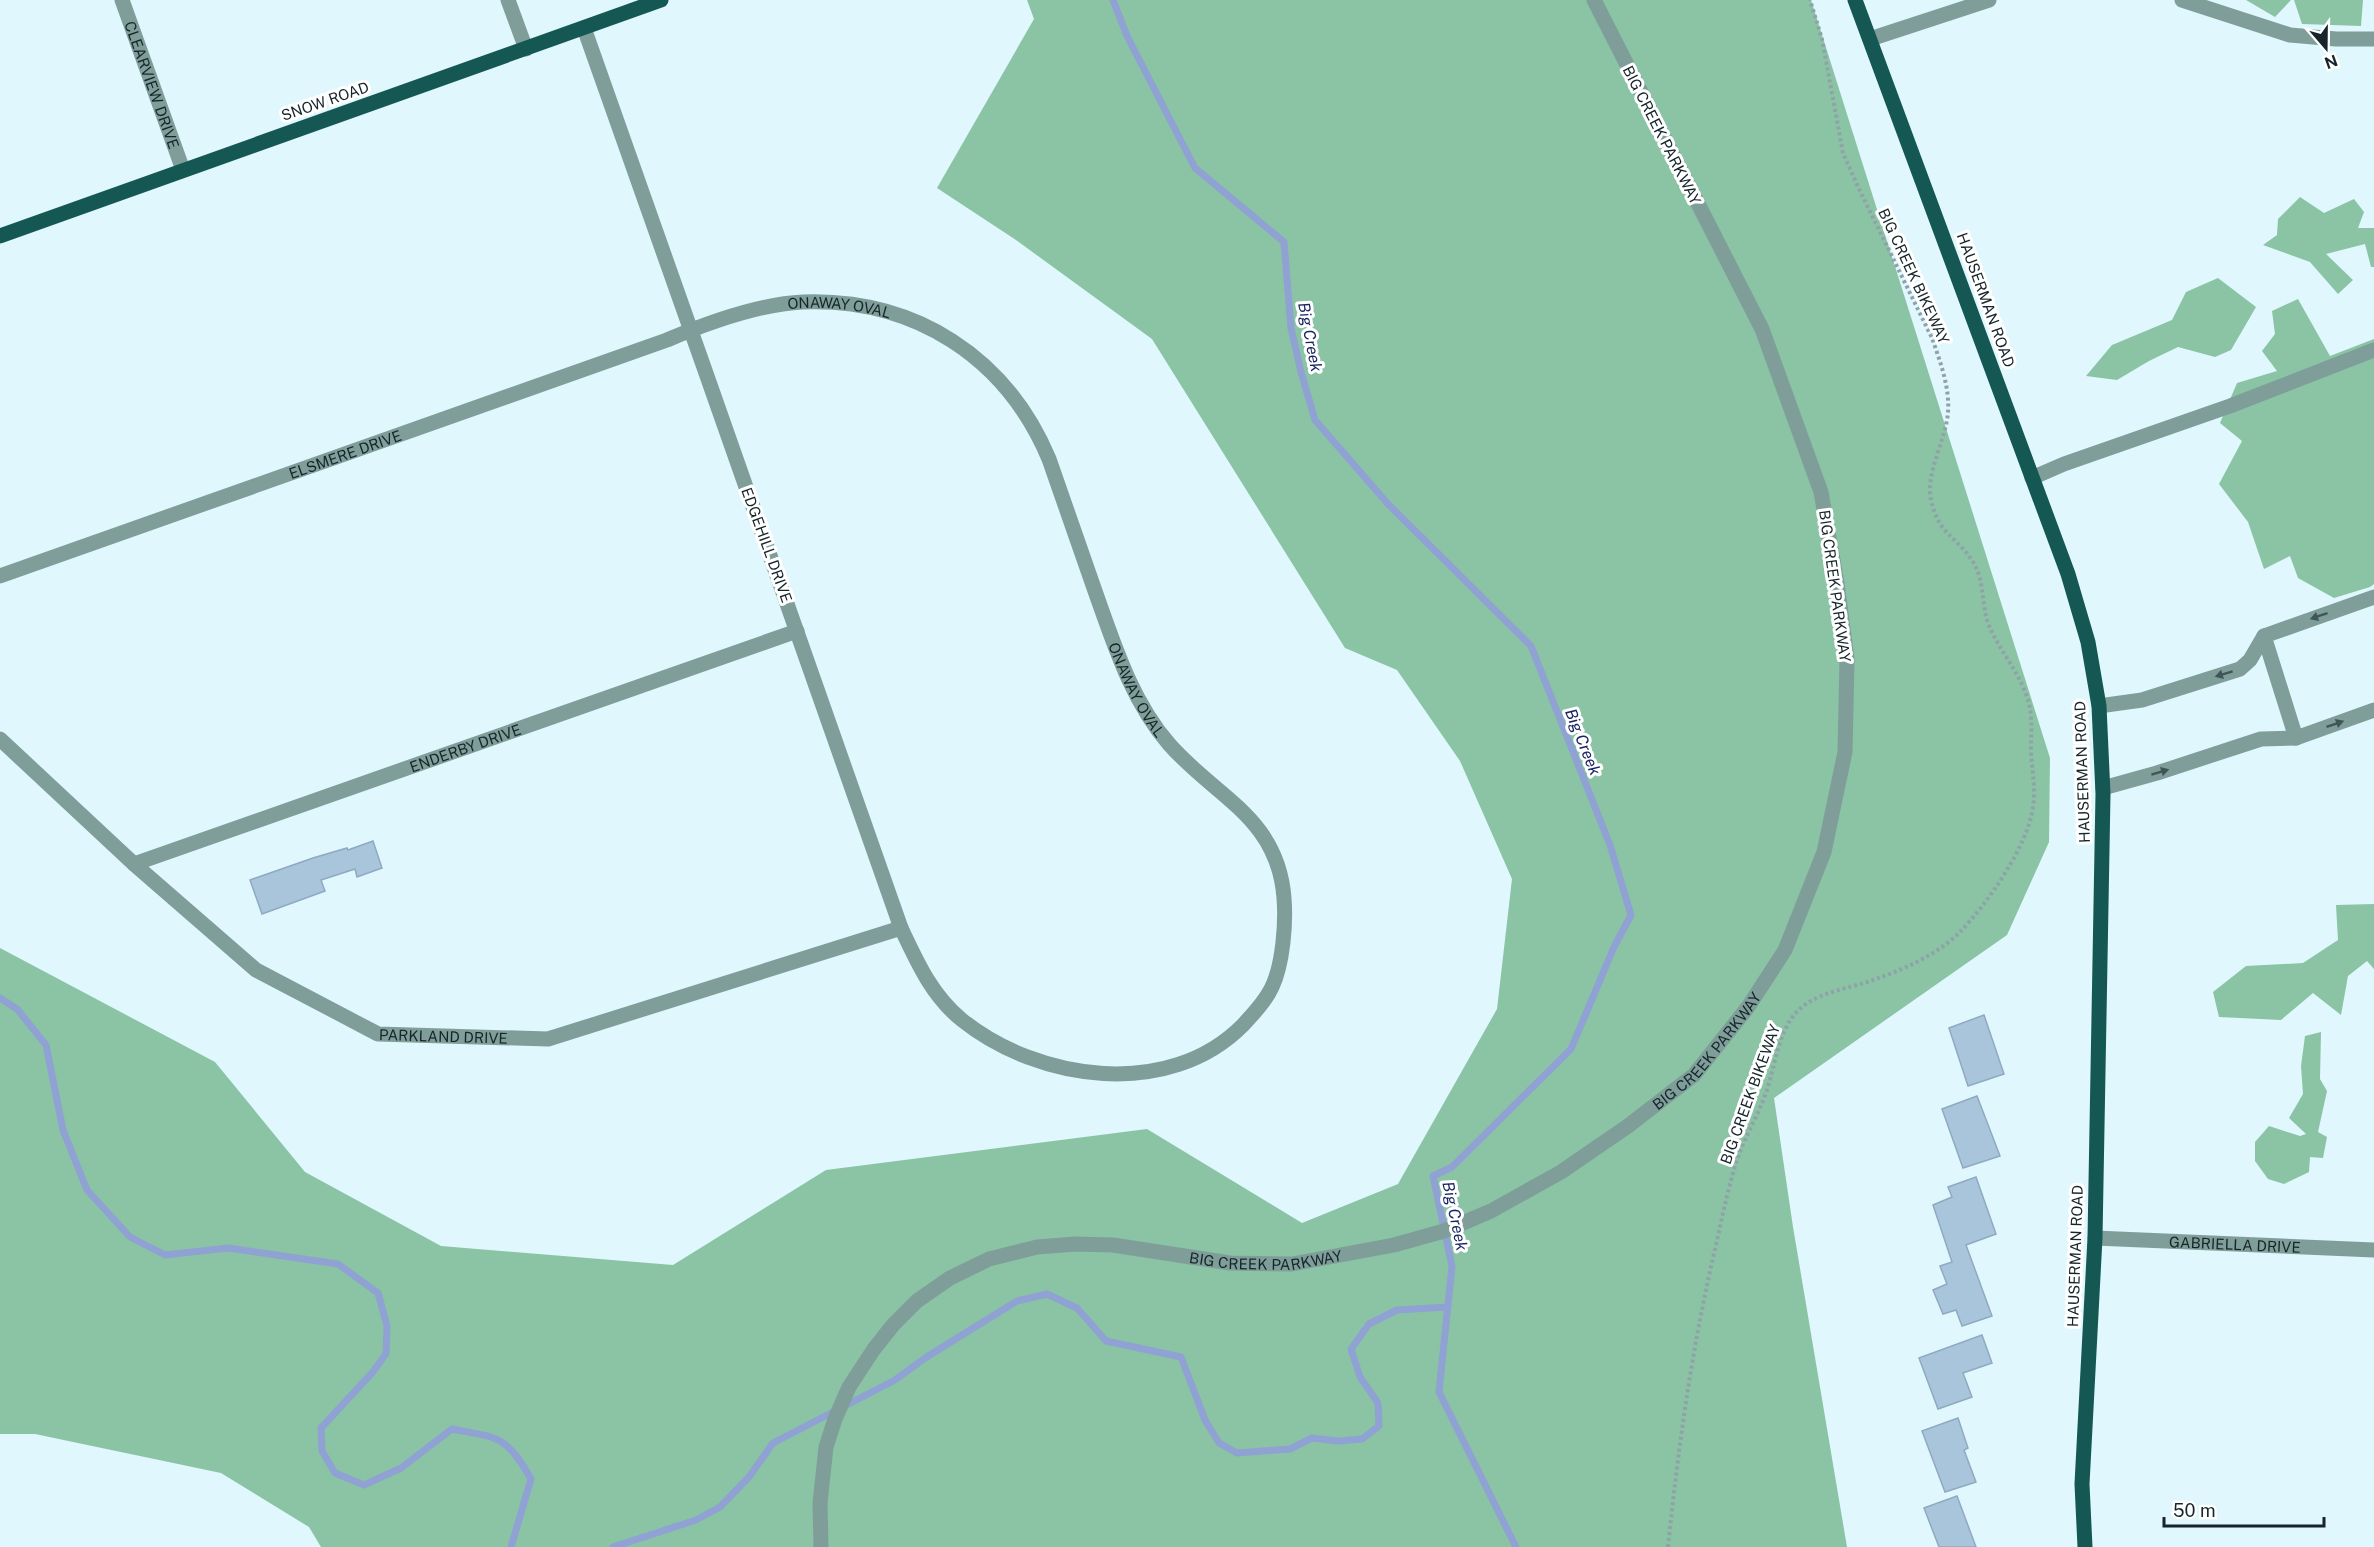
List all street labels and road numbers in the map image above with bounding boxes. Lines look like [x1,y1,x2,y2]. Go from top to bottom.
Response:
street label: CLEARVIEW DRIVE [122,19,183,151]
street label: BIG CREEK PARKWAY [1620,63,1704,207]
street label: SNOW ROAD [279,78,371,124]
street label: BIG CREEK BIKEWAY [1875,206,1953,346]
street label: HAUSERMAN ROAD [1954,230,2018,370]
street label: ONAWAY OVAL [787,293,893,321]
street label: ELSMERE DRIVE [286,426,404,482]
street label: EDGEHILL DRIVE [738,485,796,605]
street label: BIG CREEK PARKWAY [1816,509,1854,663]
street label: ONAWAY OVAL [1106,640,1168,740]
street label: HAUSERMAN ROAD [2071,701,2093,843]
street label: ENDERBY DRIVE [407,720,523,775]
street label: BIG CREEK PARKWAY [1649,989,1764,1113]
street label: BIG CREEK BIKEWAY [1717,1022,1783,1166]
street label: PARKLAND DRIVE [379,1026,508,1046]
street label: HAUSERMAN ROAD [2064,1185,2086,1327]
street label: GABRIELLA DRIVE [2169,1233,2301,1255]
street label: BIG CREEK PARKWAY [1188,1246,1343,1273]

